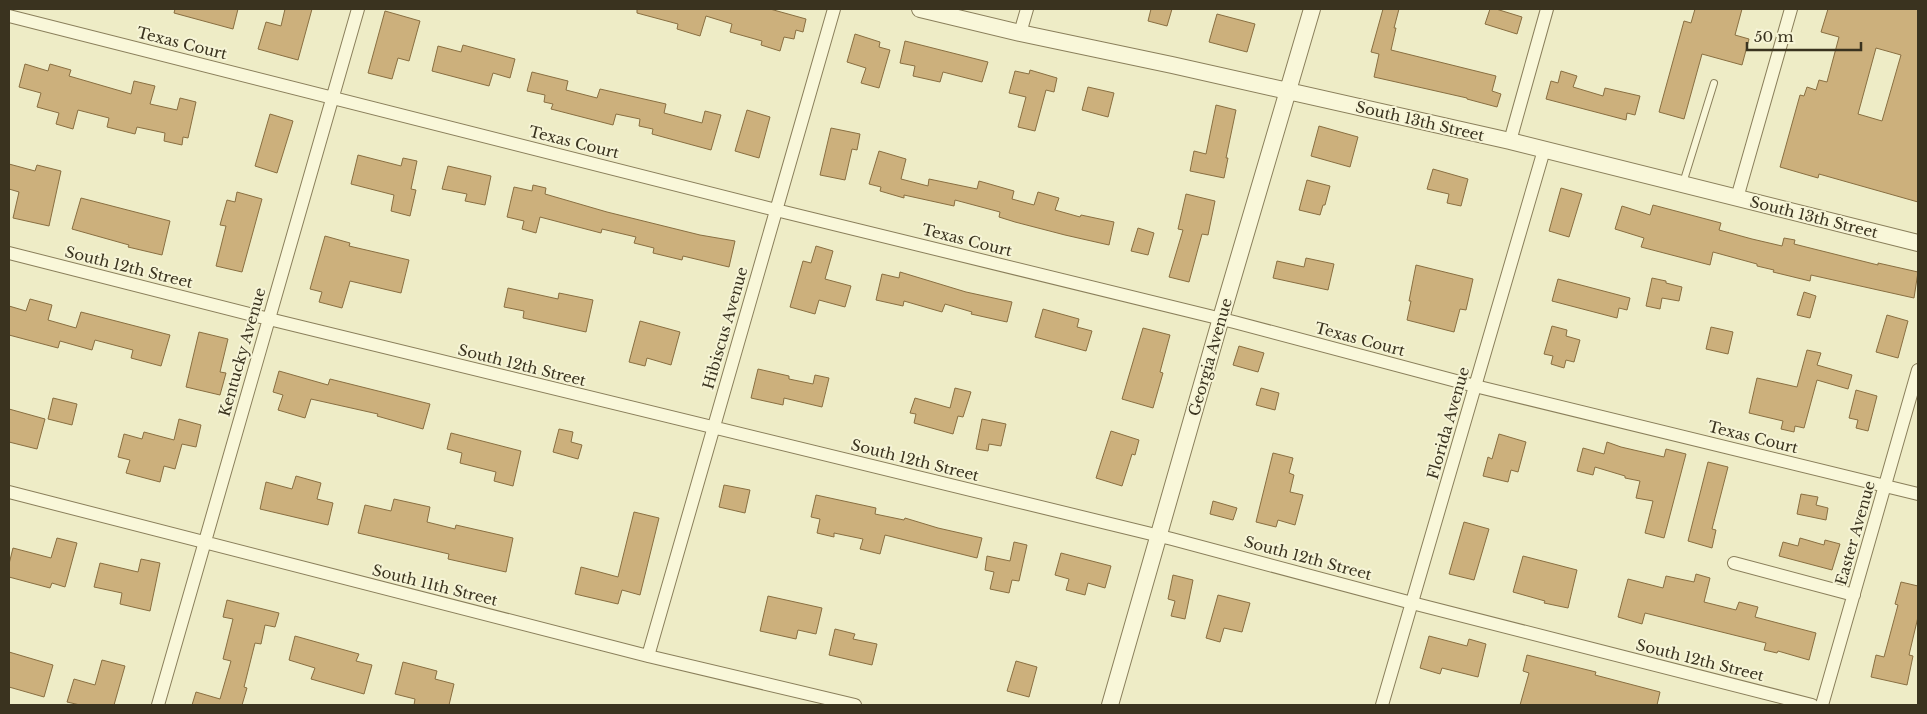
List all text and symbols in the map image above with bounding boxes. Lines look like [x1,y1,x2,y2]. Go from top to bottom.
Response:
scale bar [1747,20,1861,52]
street label: Texas Court [135,23,229,63]
text: 50 m [1754,27,1794,46]
street label: South 13th Street [1354,97,1486,145]
street label: Texas Court [527,122,621,162]
street label: South 13th Street [1748,192,1880,242]
street label: Texas Court [920,220,1014,260]
street label: South 12th Street [63,242,195,292]
street label: Hibiscus Avenue [698,265,752,391]
street label: Kentucky Avenue [215,285,269,419]
street label: Georgia Avenue [1184,296,1236,418]
street label: Texas Court [1313,318,1407,360]
street label: South 12th Street [456,340,588,390]
street label: Florida Avenue [1423,365,1473,481]
street label: Texas Court [1706,417,1800,457]
street label: South 12th Street [849,435,981,485]
street label: Easter Avenue [1831,479,1879,587]
street label: South 12th Street [1242,532,1374,584]
street label: South 11th Street [370,560,500,610]
street label: South 12th Street [1634,635,1766,685]

